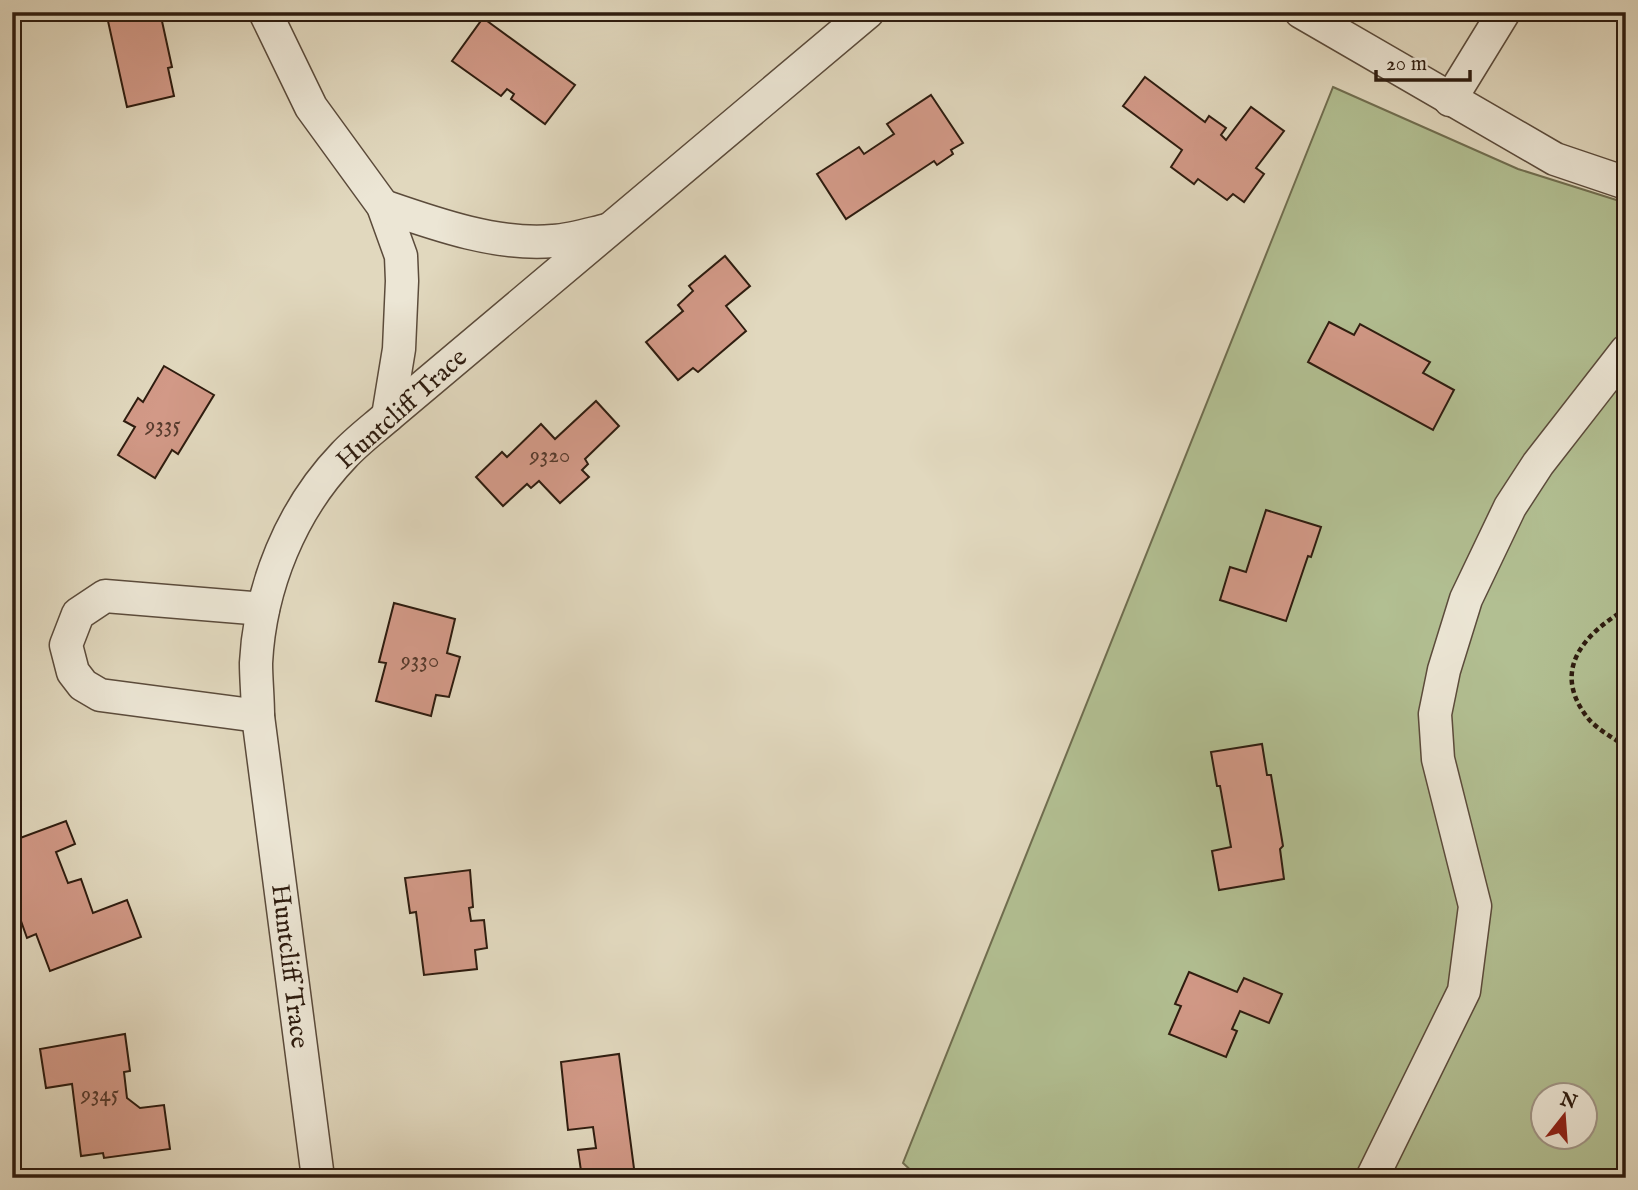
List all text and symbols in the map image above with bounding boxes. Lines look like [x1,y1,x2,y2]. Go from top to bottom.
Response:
scale bar [1376,38,1470,82]
text: 20 m [1386,51,1427,78]
street label: Huntcliff Trace [330,341,475,477]
house number: 9335 [144,411,181,440]
house number: 9320 [529,441,570,470]
house number: 9330 [400,646,439,675]
street label: Huntcliff Trace [263,882,316,1050]
house number: 9345 [80,1080,119,1109]
north arrow [1530,1082,1600,1152]
text: N [1556,1087,1580,1116]

